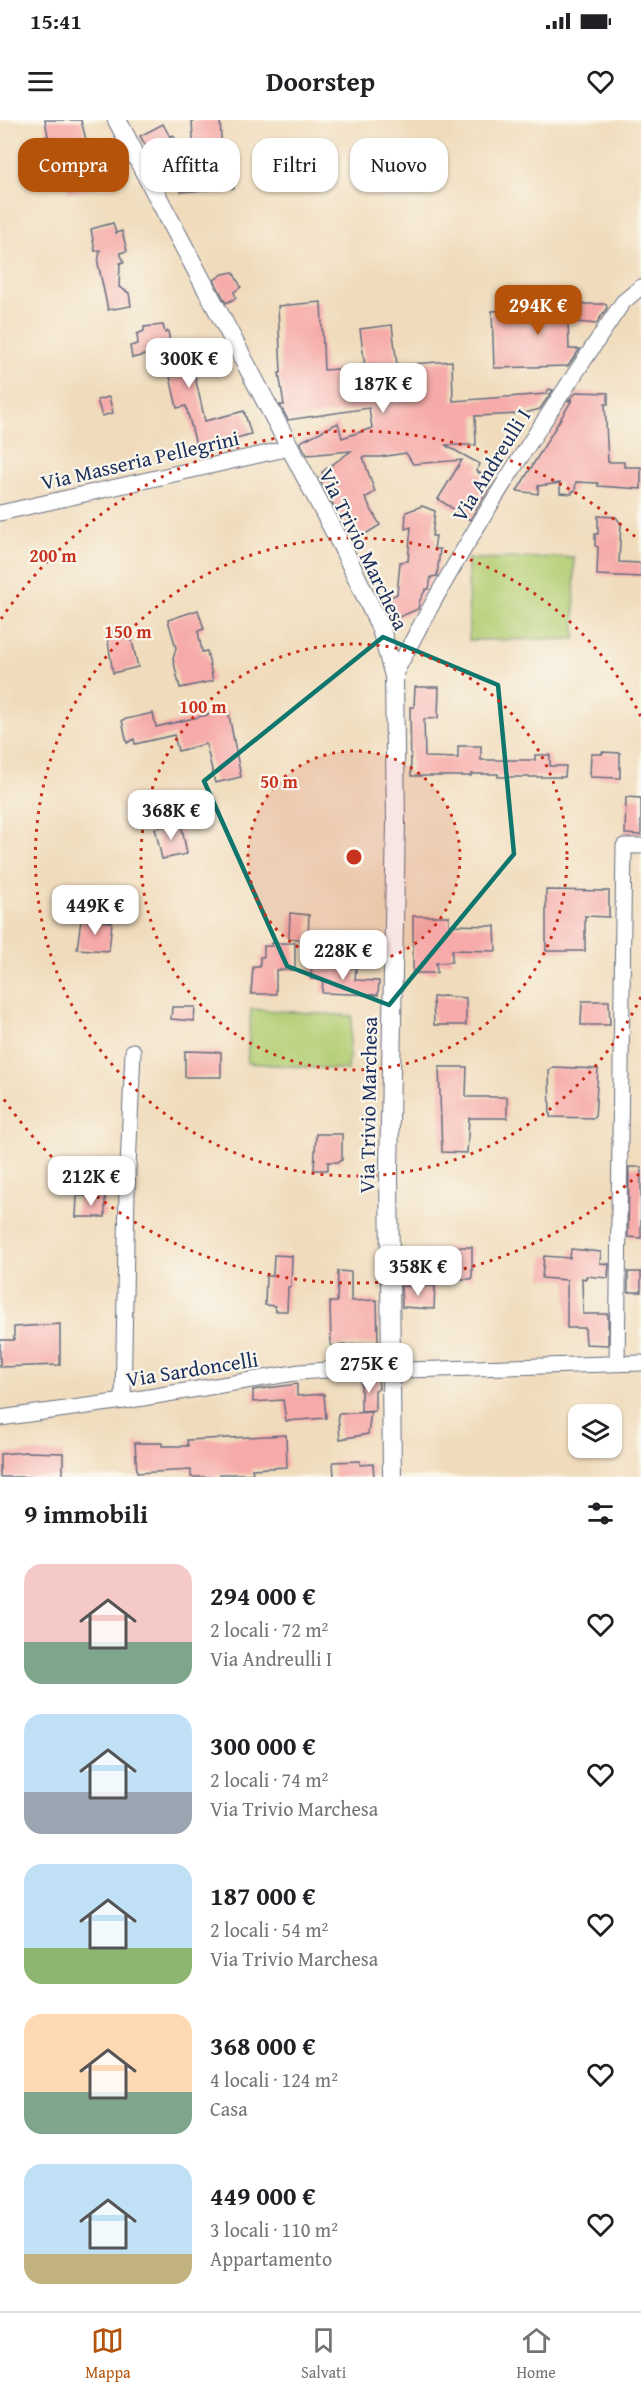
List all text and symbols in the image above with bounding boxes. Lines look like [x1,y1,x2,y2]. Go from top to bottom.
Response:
text: 15:41 [30,5,82,37]
text: Doorstep [266,61,375,101]
icon: menu [24,65,57,98]
icon: heart [584,65,617,98]
chip: Compra [18,138,129,192]
chip: Affitta [141,138,240,192]
chip: Filtri [252,138,338,192]
chip: Nuovo [350,138,448,192]
pin: 294K € [489,285,587,336]
text: 294K € [509,290,567,319]
pin: 300K € [140,338,238,389]
text: 300K € [160,343,218,372]
pin: 187K € [334,363,432,414]
text: 187K € [354,368,412,397]
street label: Via Andreulli I [444,402,538,528]
street label: Via Masseria Pellegrini [38,422,242,498]
street label: Via Trivio Marchesa [311,463,417,635]
text: 200 m [29,542,77,569]
text: 150 m [104,618,152,645]
text: 100 m [179,693,227,720]
text: 50 m [260,768,299,795]
pin: 368K € [122,790,220,841]
text: 368K € [142,795,200,824]
centre of rings [344,847,364,867]
pin: 449K € [46,885,144,936]
text: 449K € [66,890,124,919]
pin: 228K € [294,930,392,981]
text: 228K € [314,935,372,964]
street label: Via Trivio Marchesa [351,1016,385,1194]
pin: 212K € [42,1156,140,1207]
text: 212K € [62,1161,120,1190]
pin: 358K € [369,1246,467,1297]
text: 358K € [389,1251,447,1280]
street label: Via Sardoncelli [124,1343,260,1395]
pin: 275K € [320,1343,418,1394]
text: 275K € [340,1348,398,1377]
map controls [568,1404,622,1458]
button: layers [568,1404,622,1458]
text: 9 immobili [24,1494,148,1533]
icon: filters [584,1497,617,1530]
text: 294 000 € [210,1576,316,1615]
icon: home [72,1588,144,1660]
icon: heart [584,1608,617,1641]
text: 2 locali · 72 m² [210,1615,328,1644]
text: Via Andreulli I [210,1644,332,1673]
text: 300 000 € [210,1726,316,1765]
icon: home [72,1738,144,1810]
icon: heart [584,1758,617,1791]
text: 2 locali · 74 m² [210,1765,328,1794]
text: Via Trivio Marchesa [210,1794,378,1823]
text: 187 000 € [210,1876,316,1915]
icon: home [72,1888,144,1960]
icon: heart [584,1908,617,1941]
text: 2 locali · 54 m² [210,1915,328,1944]
text: Via Trivio Marchesa [210,1944,378,1973]
text: 368 000 € [210,2026,316,2065]
icon: home [72,2038,144,2110]
icon: heart [584,2058,617,2091]
text: 4 locali · 124 m² [210,2065,338,2094]
text: Casa [210,2094,248,2123]
text: 449 000 € [210,2176,316,2215]
icon: home [72,2188,144,2260]
icon: heart [584,2208,617,2241]
text: 3 locali · 110 m² [210,2215,338,2244]
text: Appartamento [210,2244,332,2273]
tab: Mappa [85,2324,131,2384]
tab: Salvati [301,2324,346,2384]
tab: Home [516,2324,556,2384]

